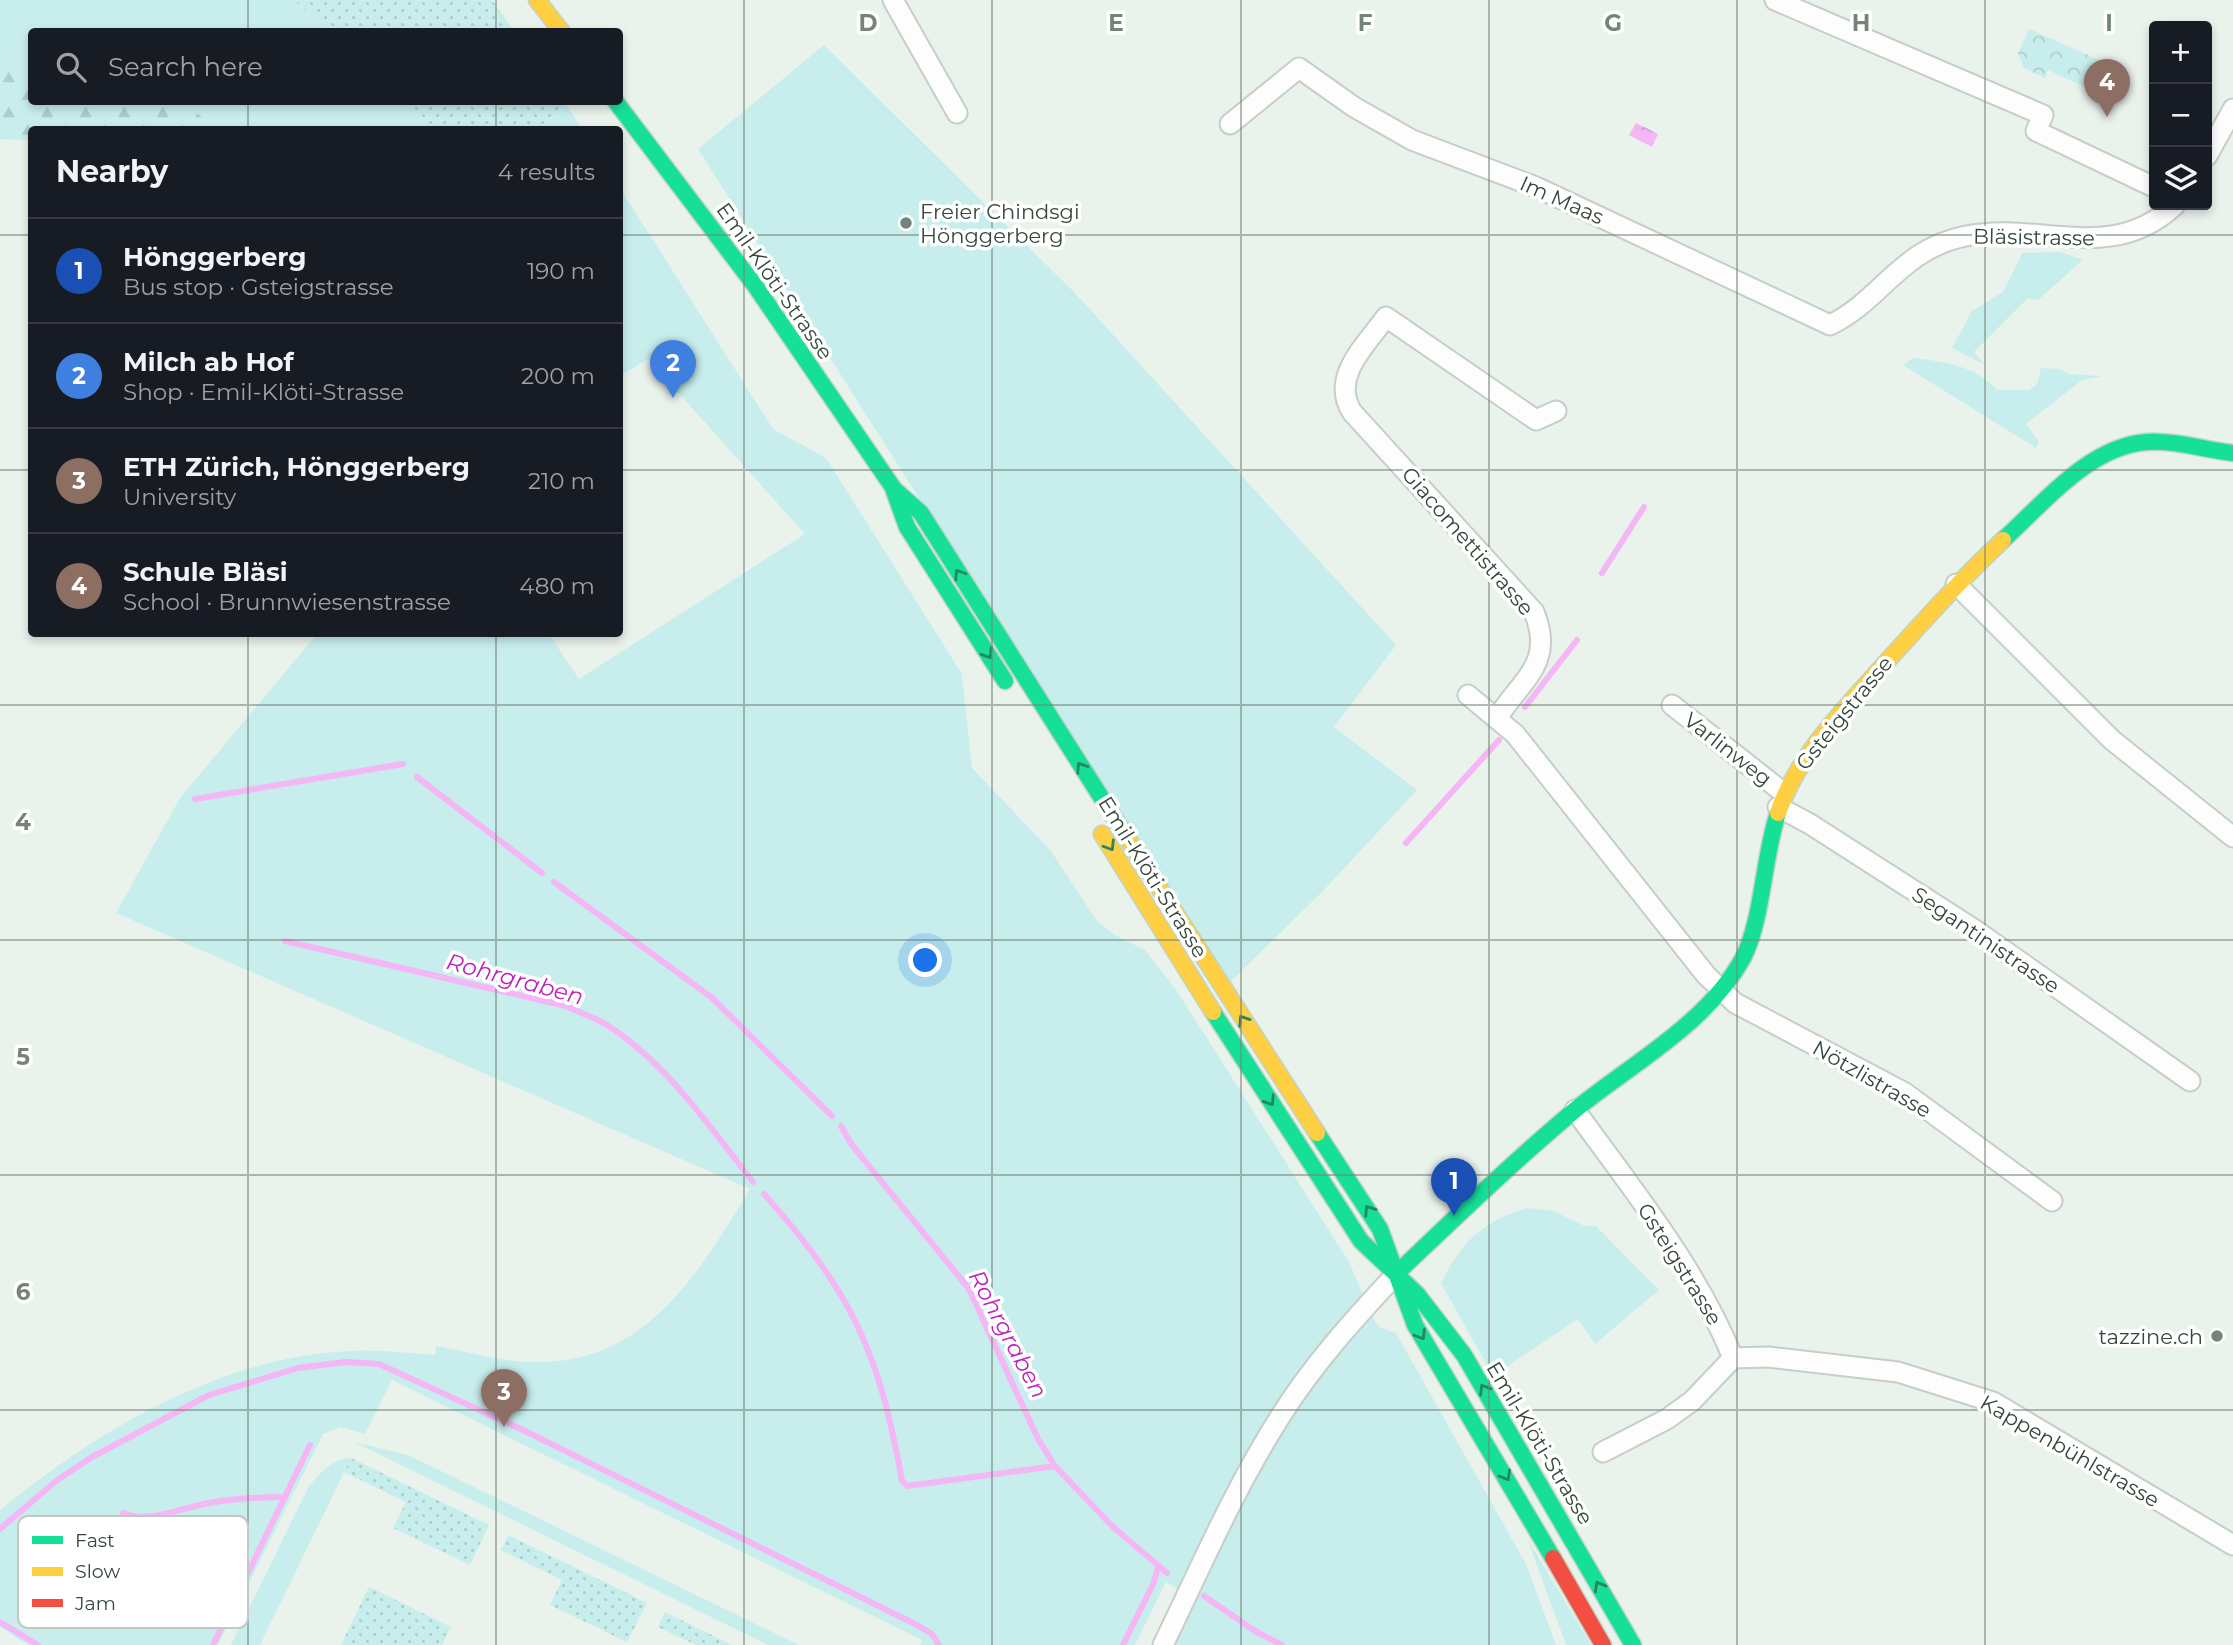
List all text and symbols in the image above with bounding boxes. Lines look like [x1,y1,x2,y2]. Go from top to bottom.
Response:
text: D [859,9,878,37]
text: E [1108,9,1124,37]
text: F [1358,9,1373,37]
text: G [1604,9,1622,37]
text: H [1852,9,1870,37]
text: I [2105,9,2113,37]
map controls [2149,21,2212,210]
button: + [2149,21,2212,84]
search box [28,28,623,105]
icon: search [52,48,90,86]
text: Search here [108,51,263,83]
pin: 4 [2084,59,2130,117]
button: − [2149,84,2212,147]
button: layers [2149,147,2212,210]
text: Nearby [56,153,168,190]
text: 4 results [498,158,595,186]
street label: Im Maas [1516,170,1608,230]
street label: Emil-Klöti-Strasse [711,198,839,364]
place label: Freier Chindsgi Hönggerberg [920,199,1080,248]
marker: Freier Chindsgi Hönggerberg [898,215,914,231]
street label: Bläsistrasse [1973,223,2095,251]
text: Hönggerberg [123,241,307,273]
text: 1 [74,257,84,285]
text: 190 m [527,257,595,285]
text: Bus stop · Gsteigstrasse [123,273,394,301]
pin: 2 [650,340,696,398]
text: Milch ab Hof [123,346,294,378]
text: 2 [72,362,86,390]
text: 200 m [521,362,595,390]
text: Shop · Emil-Klöti-Strasse [123,378,404,406]
text: ETH Zürich, Hönggerberg [123,451,470,483]
street label: Giacomettistrasse [1397,462,1539,620]
text: 3 [72,467,86,495]
text: 210 m [528,467,595,495]
text: University [123,483,236,511]
text: Schule Bläsi [123,556,288,588]
one-way arrow [955,569,968,582]
text: 4 [71,572,87,600]
text: 480 m [519,572,595,600]
text: School · Brunnwiesenstrasse [123,588,451,616]
one-way arrow [979,646,992,659]
street label: Gsteigstrasse [1790,651,1898,775]
street label: Varlinweg [1679,707,1777,791]
one-way arrow [1076,761,1089,774]
street label: Emil-Klöti-Strasse [1093,792,1213,962]
text: 4 [15,808,31,836]
one-way arrow [1102,838,1114,851]
street label: Segantinistrasse [1907,881,2065,999]
your location [908,943,942,977]
water label: Rohrgraben [443,947,587,1011]
one-way arrow [1238,1015,1251,1028]
street label: Nötzlistrasse [1808,1035,1936,1123]
text: 5 [16,1043,30,1071]
one-way arrow [1262,1093,1274,1106]
pin: 1 [1431,1158,1477,1216]
street label: Gsteigstrasse [1633,1198,1727,1330]
one-way arrow [1364,1205,1377,1218]
water label: Rohrgraben [963,1265,1053,1403]
text: 6 [16,1278,31,1306]
place label: tazzine.ch [2099,1324,2203,1349]
one-way arrow [1413,1328,1426,1341]
marker: tazzine.ch [2209,1328,2225,1344]
street label: Emil-Klöti-Strasse [1481,1357,1599,1529]
pin: 3 [481,1369,527,1427]
one-way arrow [1480,1384,1493,1397]
street label: Kappenbühlstrasse [1976,1390,2164,1512]
one-way arrow [1498,1468,1511,1481]
legend [18,1516,248,1628]
text: Fast [75,1529,115,1552]
text: Slow [75,1560,120,1583]
one-way arrow [1595,1580,1608,1593]
text: Jam [74,1592,116,1615]

